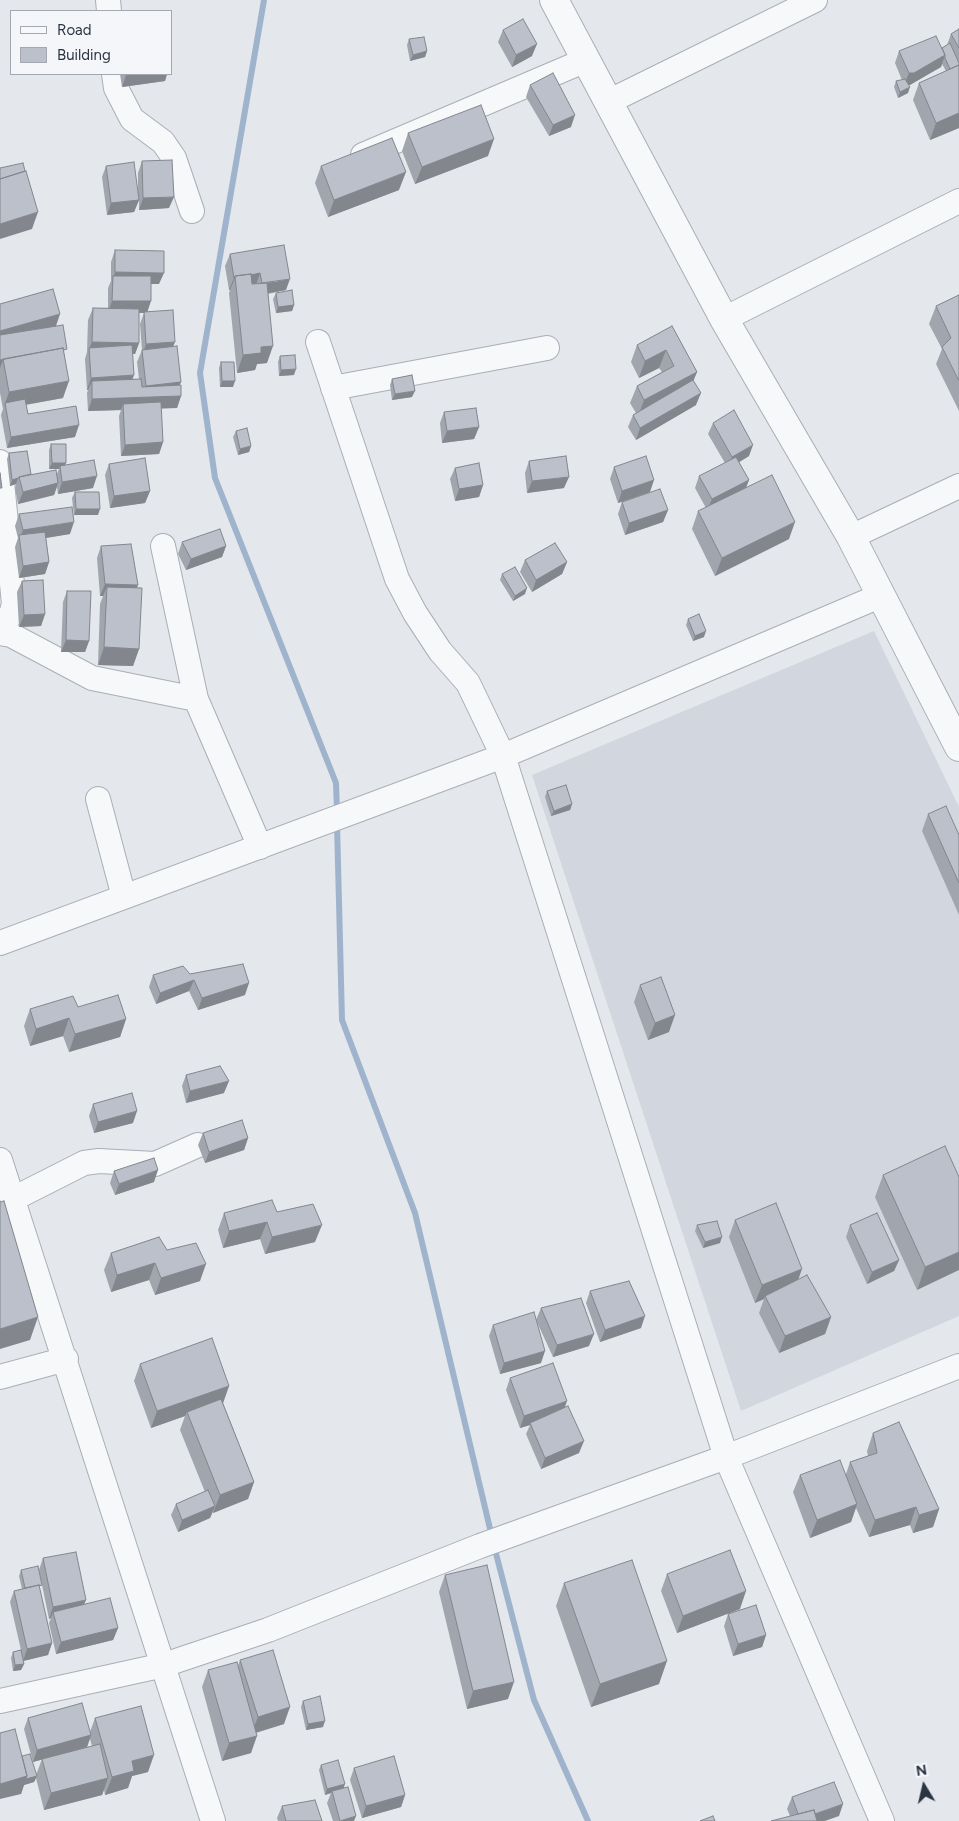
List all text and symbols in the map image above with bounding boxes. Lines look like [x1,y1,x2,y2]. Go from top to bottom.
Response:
legend [10,10,172,75]
text: Road [57,21,92,39]
text: Building [57,46,111,64]
north arrow [899,1761,949,1811]
text: N [915,1761,928,1780]

